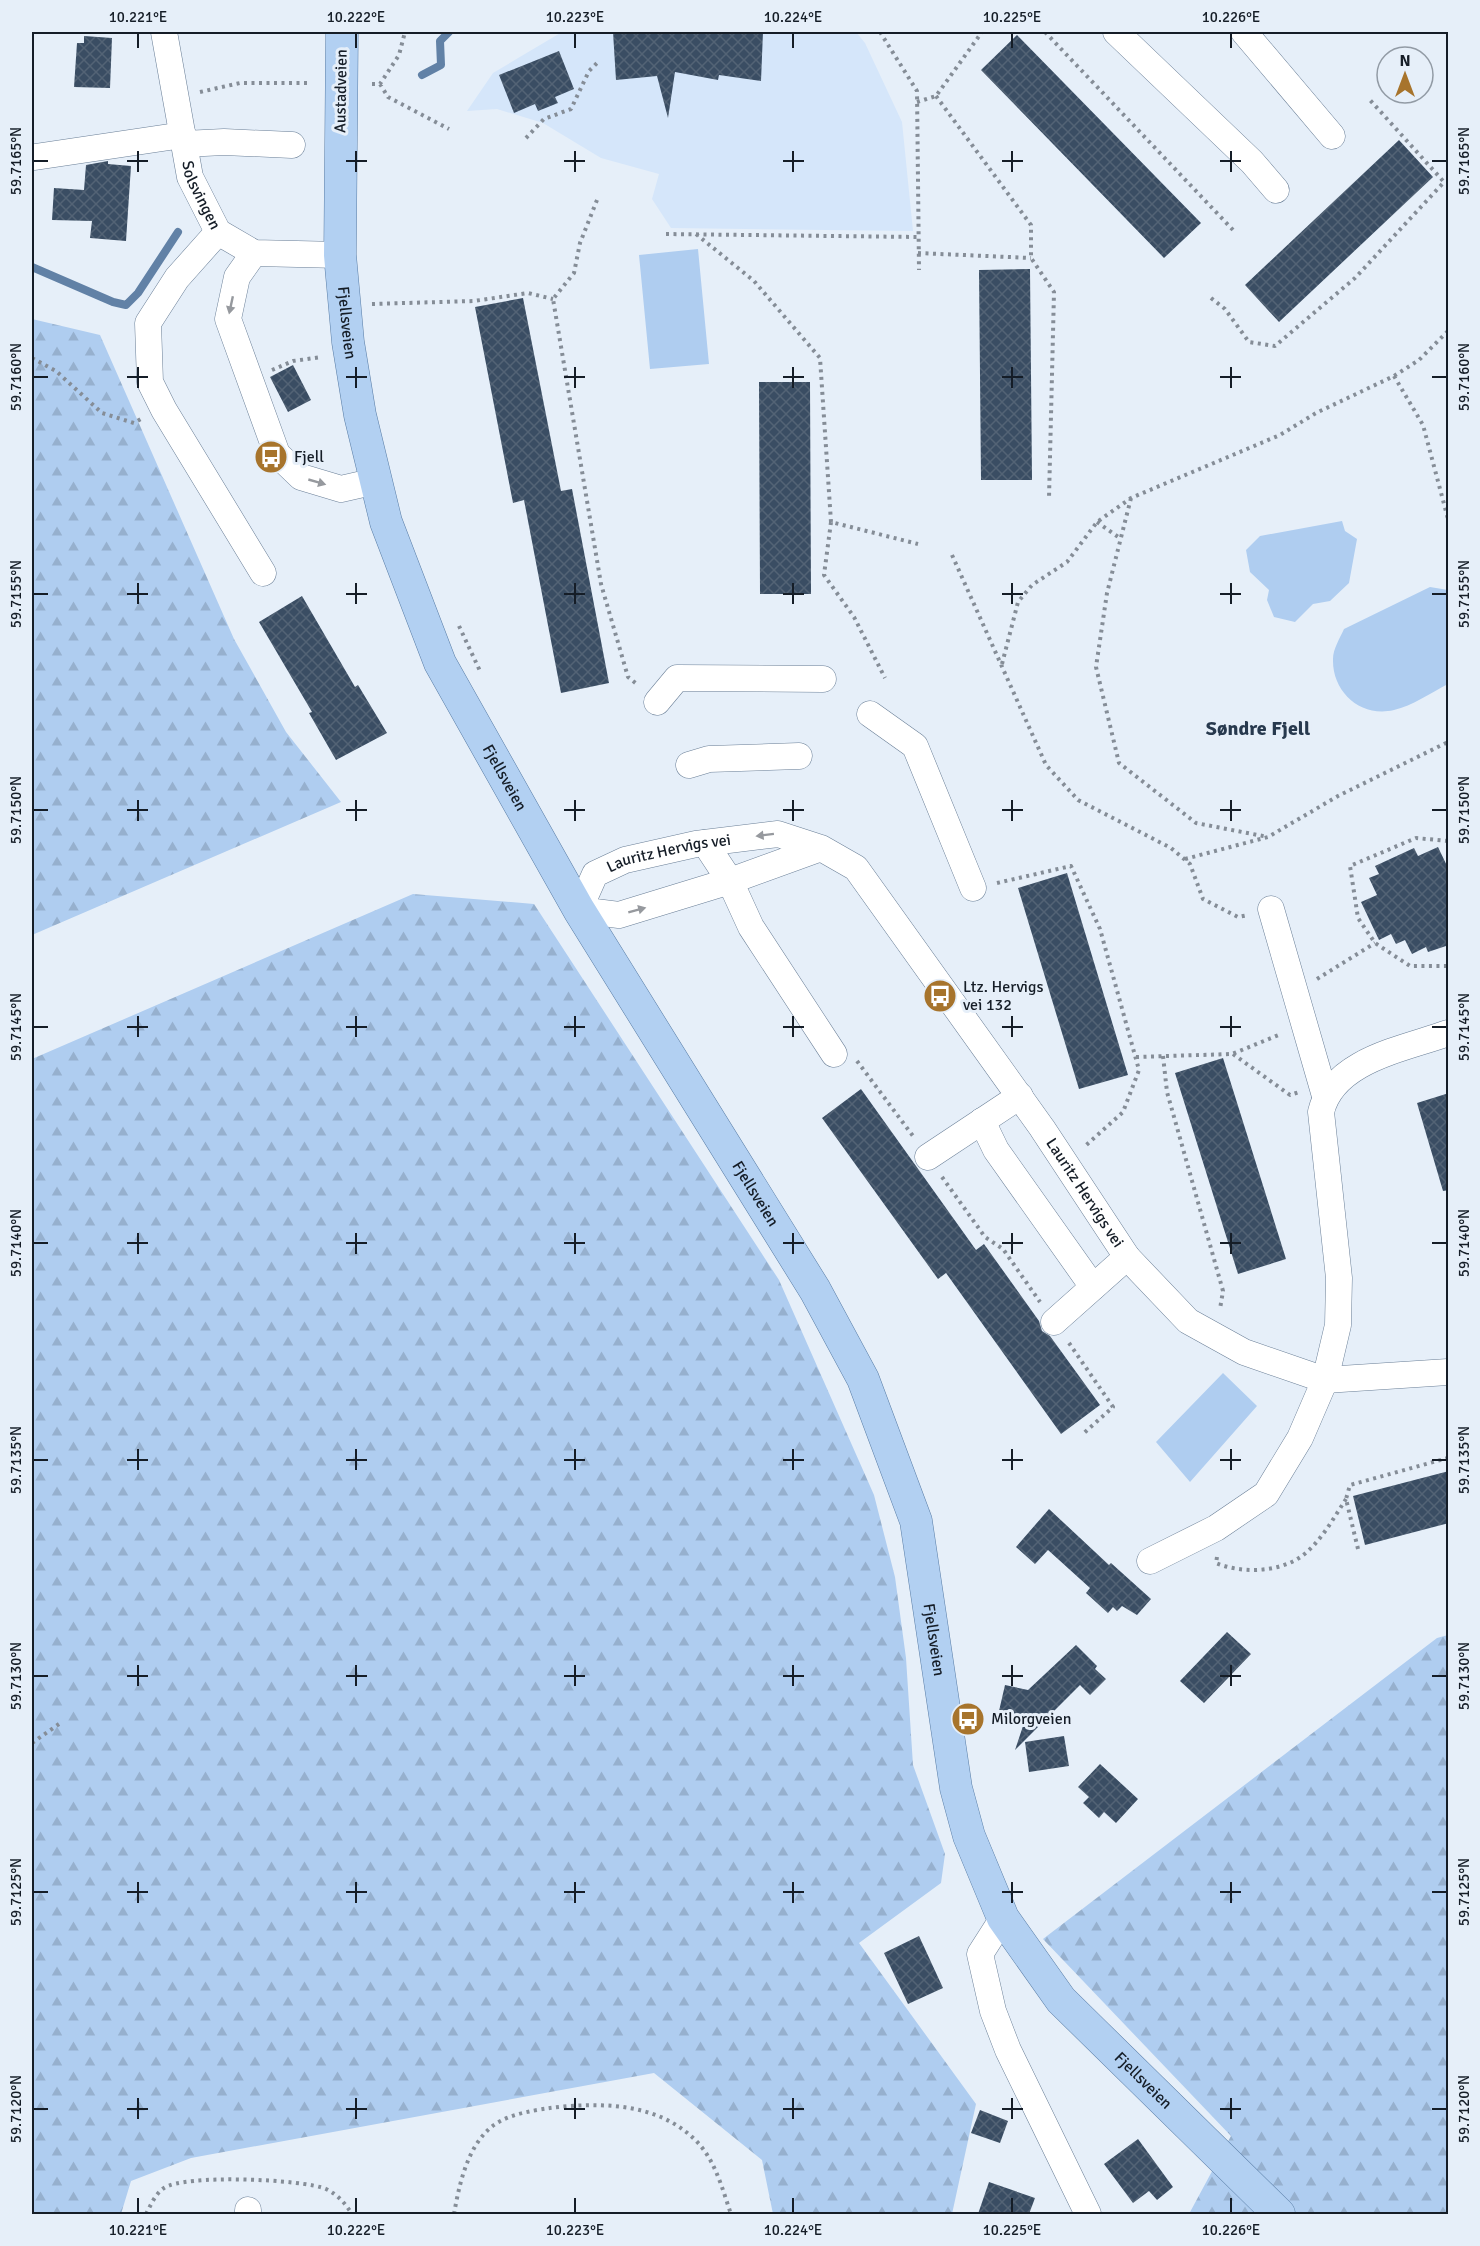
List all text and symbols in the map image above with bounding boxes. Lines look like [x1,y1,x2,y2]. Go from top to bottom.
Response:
text: 10.221°E [109,8,167,26]
text: 10.222°E [327,8,385,26]
text: 10.223°E [546,8,604,26]
text: 10.224°E [764,8,822,26]
text: 10.225°E [983,8,1041,26]
text: 10.226°E [1202,8,1260,26]
north arrow [1375,45,1435,105]
street label: Austadveien [330,49,352,133]
text: N [1399,51,1411,71]
text: 59.7165°N [7,127,25,195]
text: 59.7165°N [1455,127,1473,195]
street label: Solsvingen [177,159,225,233]
street label: Fjellsveien [333,285,361,361]
one-way arrow [226,295,235,314]
text: 59.7160°N [7,343,25,411]
text: 59.7160°N [1455,343,1473,411]
bus stop icon: Fjell [253,439,289,475]
place label: Fjell [294,447,324,467]
one-way arrow [308,478,326,487]
text: 59.7155°N [7,560,25,628]
text: 59.7155°N [1455,560,1473,628]
district label: Søndre Fjell [1206,716,1310,741]
street label: Fjellsveien [478,741,531,814]
text: 59.7150°N [7,776,25,844]
text: 59.7150°N [1455,776,1473,844]
street label: Lauritz Hervigs vei [603,830,732,877]
one-way arrow [755,831,774,840]
one-way arrow [628,905,646,914]
place label: Ltz. Hervigs vei 132 [963,977,1043,1015]
bus stop icon: Ltz. Hervigs vei 132 [922,978,958,1014]
text: 59.7145°N [7,993,25,1061]
text: 59.7145°N [1455,993,1473,1061]
street label: Lauritz Hervigs vei [1041,1134,1128,1251]
street label: Fjellsveien [727,1157,783,1230]
text: 59.7140°N [7,1209,25,1277]
text: 59.7140°N [1455,1209,1473,1277]
text: 59.7135°N [7,1426,25,1494]
text: 59.7135°N [1455,1426,1473,1494]
street label: Fjellsveien [918,1602,949,1677]
text: 59.7130°N [7,1642,25,1710]
text: 59.7130°N [1455,1642,1473,1710]
bus stop icon: Milorgveien [950,1701,986,1737]
place label: Milorgveien [991,1709,1071,1729]
text: 59.7125°N [7,1858,25,1926]
text: 59.7125°N [1455,1858,1473,1926]
street label: Fjellsveien [1110,2048,1176,2113]
text: 59.7120°N [7,2075,25,2143]
text: 59.7120°N [1455,2075,1473,2143]
text: 10.221°E [109,2221,167,2239]
text: 10.222°E [327,2221,385,2239]
text: 10.223°E [546,2221,604,2239]
text: 10.224°E [764,2221,822,2239]
text: 10.225°E [983,2221,1041,2239]
text: 10.226°E [1202,2221,1260,2239]

